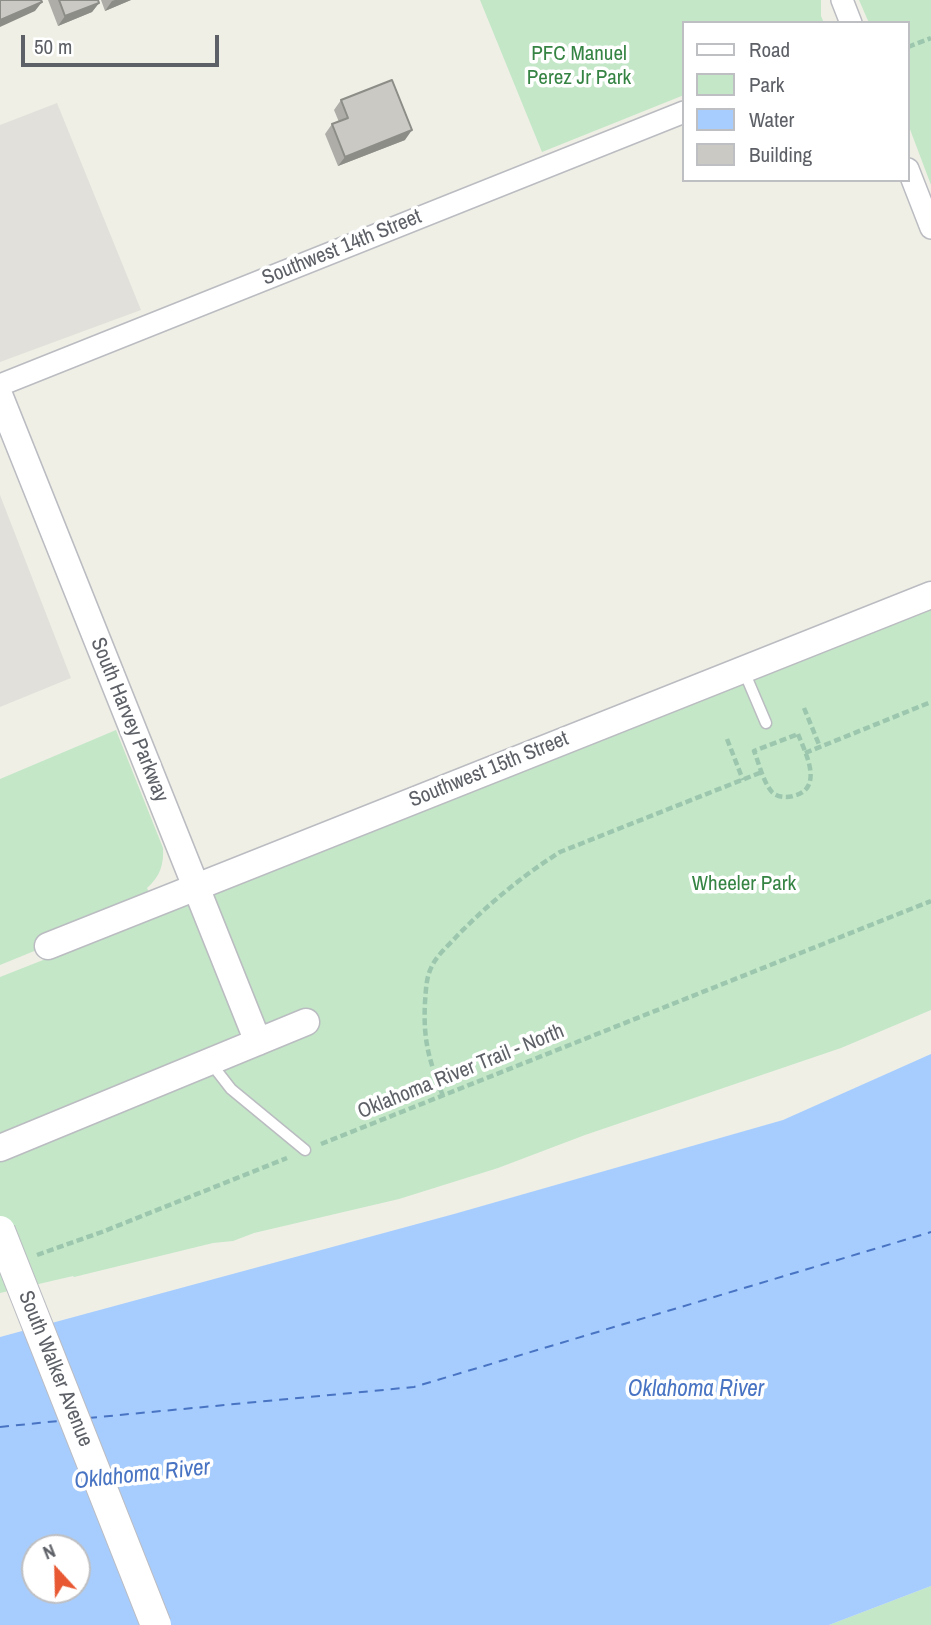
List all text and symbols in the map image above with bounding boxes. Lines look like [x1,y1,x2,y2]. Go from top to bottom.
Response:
scale bar [24,21,222,65]
legend [682,21,910,182]
text: 50 m [34,32,72,61]
text: Road [749,35,790,64]
park label: PFC Manuel Perez Jr Park [527,41,631,91]
text: Park [749,70,784,99]
text: Water [749,105,794,134]
text: Building [749,140,812,169]
street label: Southwest 14th Street [259,205,425,291]
street label: South Harvey Parkway [85,634,173,806]
street label: Southwest 15th Street [406,727,572,813]
park label: Wheeler Park [692,871,796,897]
street label: Oklahoma River Trail - North [354,1019,568,1125]
street label: South Walker Avenue [12,1287,98,1451]
water label: Oklahoma River [628,1376,764,1404]
water label: Oklahoma River [73,1454,211,1496]
north arrow [21,1534,91,1604]
text: N [39,1537,59,1566]

